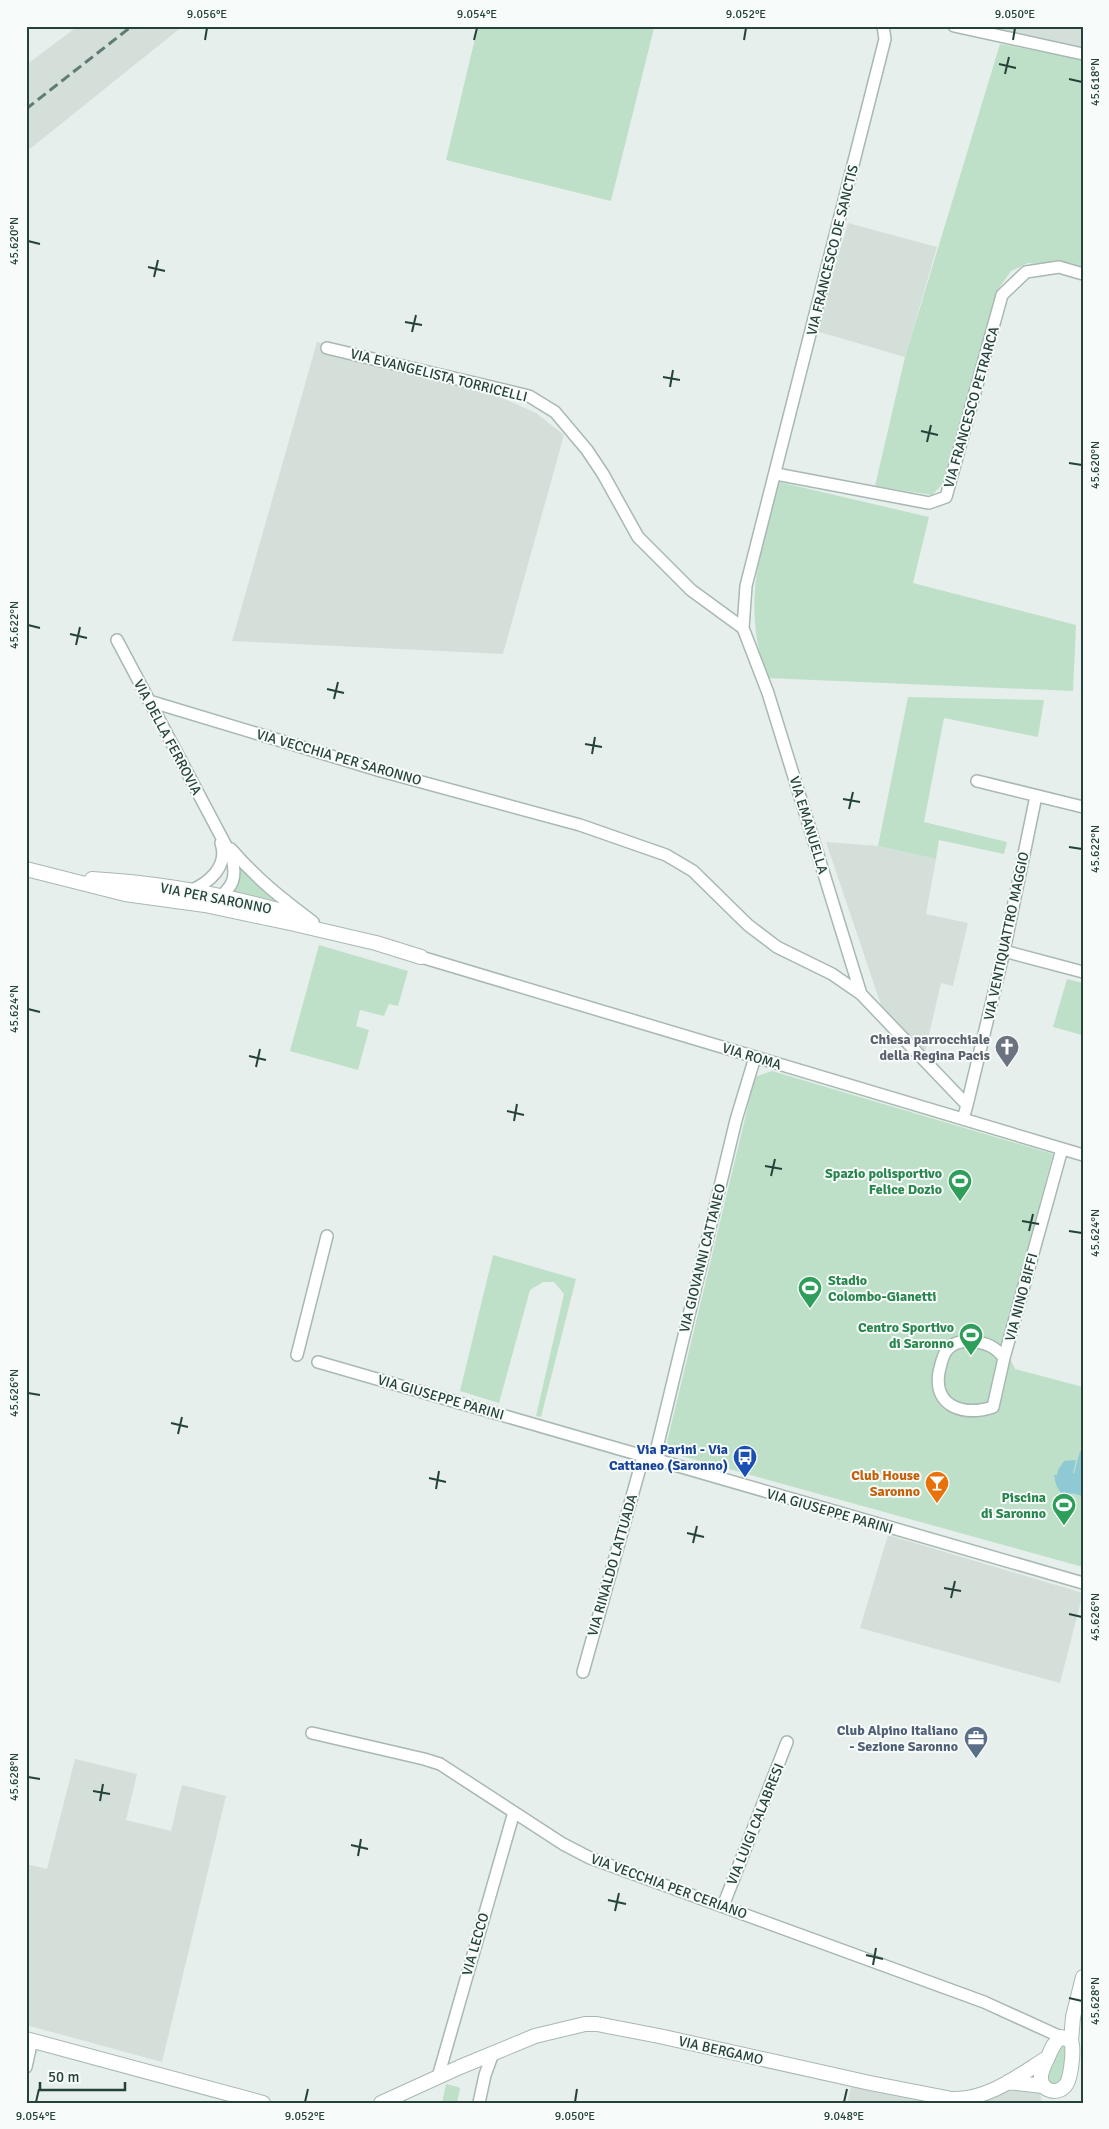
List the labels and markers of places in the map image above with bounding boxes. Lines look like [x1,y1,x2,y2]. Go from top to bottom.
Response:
place label: Chiesa parrocchiale della Regina Pacis [870,1031,990,1064]
church icon: Chiesa parrocchiale della Regina Pacis [994,1034,1020,1068]
place label: Spazio polisportivo Felice Dozio [825,1165,942,1198]
sports icon: Spazio polisportivo Felice Dozio [947,1168,973,1202]
place label: Stadio Colombo-Gianetti [828,1272,937,1305]
sports icon: Stadio Colombo-Gianetti [797,1275,823,1309]
place label: Centro Sportivo di Saronno [858,1319,954,1352]
sports icon: Centro Sportivo di Saronno [958,1322,984,1356]
place label: Via Parini - Via Cattaneo (Saronno) [609,1441,728,1474]
bus stop icon: Via Parini - Via Cattaneo (Saronno) [732,1444,758,1478]
place label: Club House Saronno [851,1467,920,1500]
bar icon: Club House Saronno [924,1470,950,1504]
place label: Piscina di Saronno [981,1489,1046,1522]
sports icon: Piscina di Saronno [1051,1492,1077,1526]
place label: Club Alpino Italiano - Sezione Saronno [837,1722,958,1755]
office icon: Club Alpino Italiano - Sezione Saronno [963,1725,989,1759]

